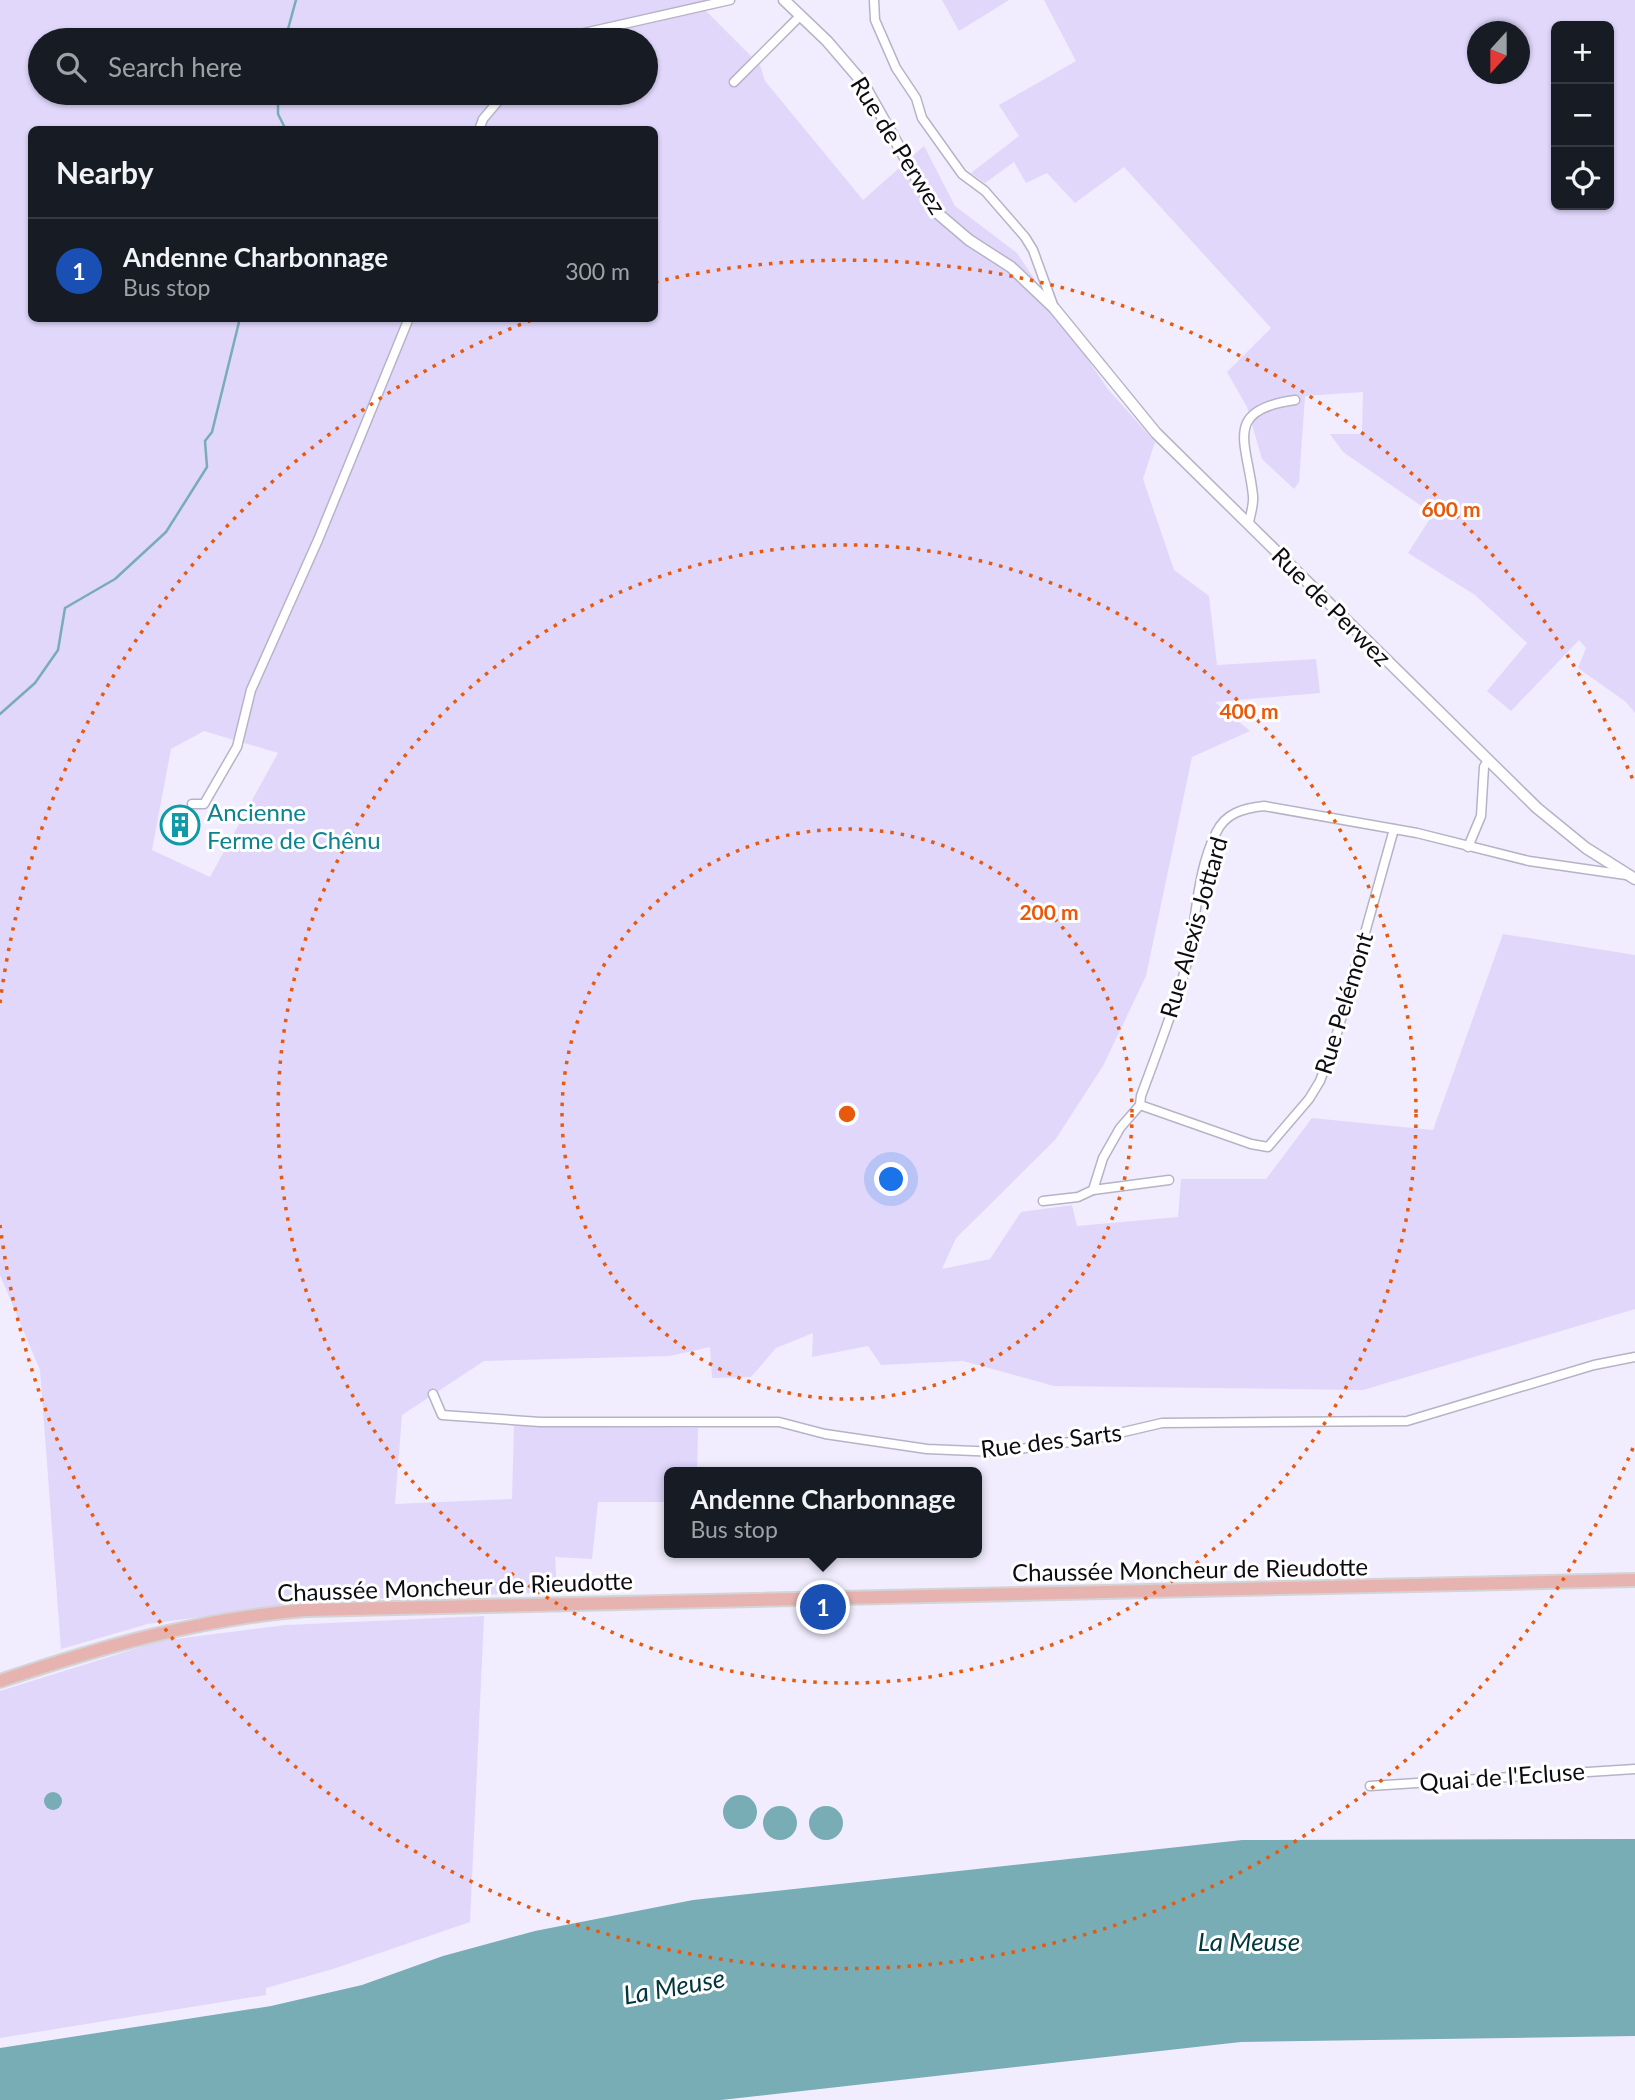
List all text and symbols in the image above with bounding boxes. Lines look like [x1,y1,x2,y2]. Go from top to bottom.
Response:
north arrow [1467,21,1530,84]
map controls [1551,21,1614,210]
button: + [1551,21,1614,84]
search box [28,28,658,105]
icon: search [52,48,90,86]
text: Search here [108,51,242,83]
street label: Rue de Perwez [845,71,953,219]
button: − [1551,84,1614,147]
button: locate [1551,147,1614,210]
text: Nearby [56,154,154,190]
text: Andenne Charbonnage [123,241,388,273]
text: 1 [72,257,86,285]
text: 300 m [565,257,630,285]
text: Bus stop [123,273,210,301]
text: 600 m [1421,496,1481,521]
street label: Rue de Perwez [1266,540,1398,672]
text: 400 m [1219,698,1279,723]
place label: Ancienne Ferme de Chênu [207,797,381,854]
building icon: Ancienne Ferme de Chênu [159,804,201,846]
street label: Rue Alexis Jottard [1153,833,1233,1021]
text: 200 m [1019,899,1079,924]
street label: Rue Pelémont [1308,928,1378,1077]
centre of rings [835,1102,859,1126]
your location [874,1162,908,1196]
street label: Rue des Sarts [979,1417,1123,1463]
popup [664,1467,982,1558]
text: Andenne Charbonnage [690,1483,956,1515]
text: Bus stop [690,1515,778,1543]
street label: Chaussée Moncheur de Rieudotte [1012,1551,1368,1587]
street label: Chaussée Moncheur de Rieudotte [277,1565,633,1607]
pin: 1 [800,1581,846,1633]
street label: Quai de l'Ecluse [1418,1756,1586,1796]
water label: La Meuse [1198,1925,1300,1957]
water label: La Meuse [621,1961,727,2011]

